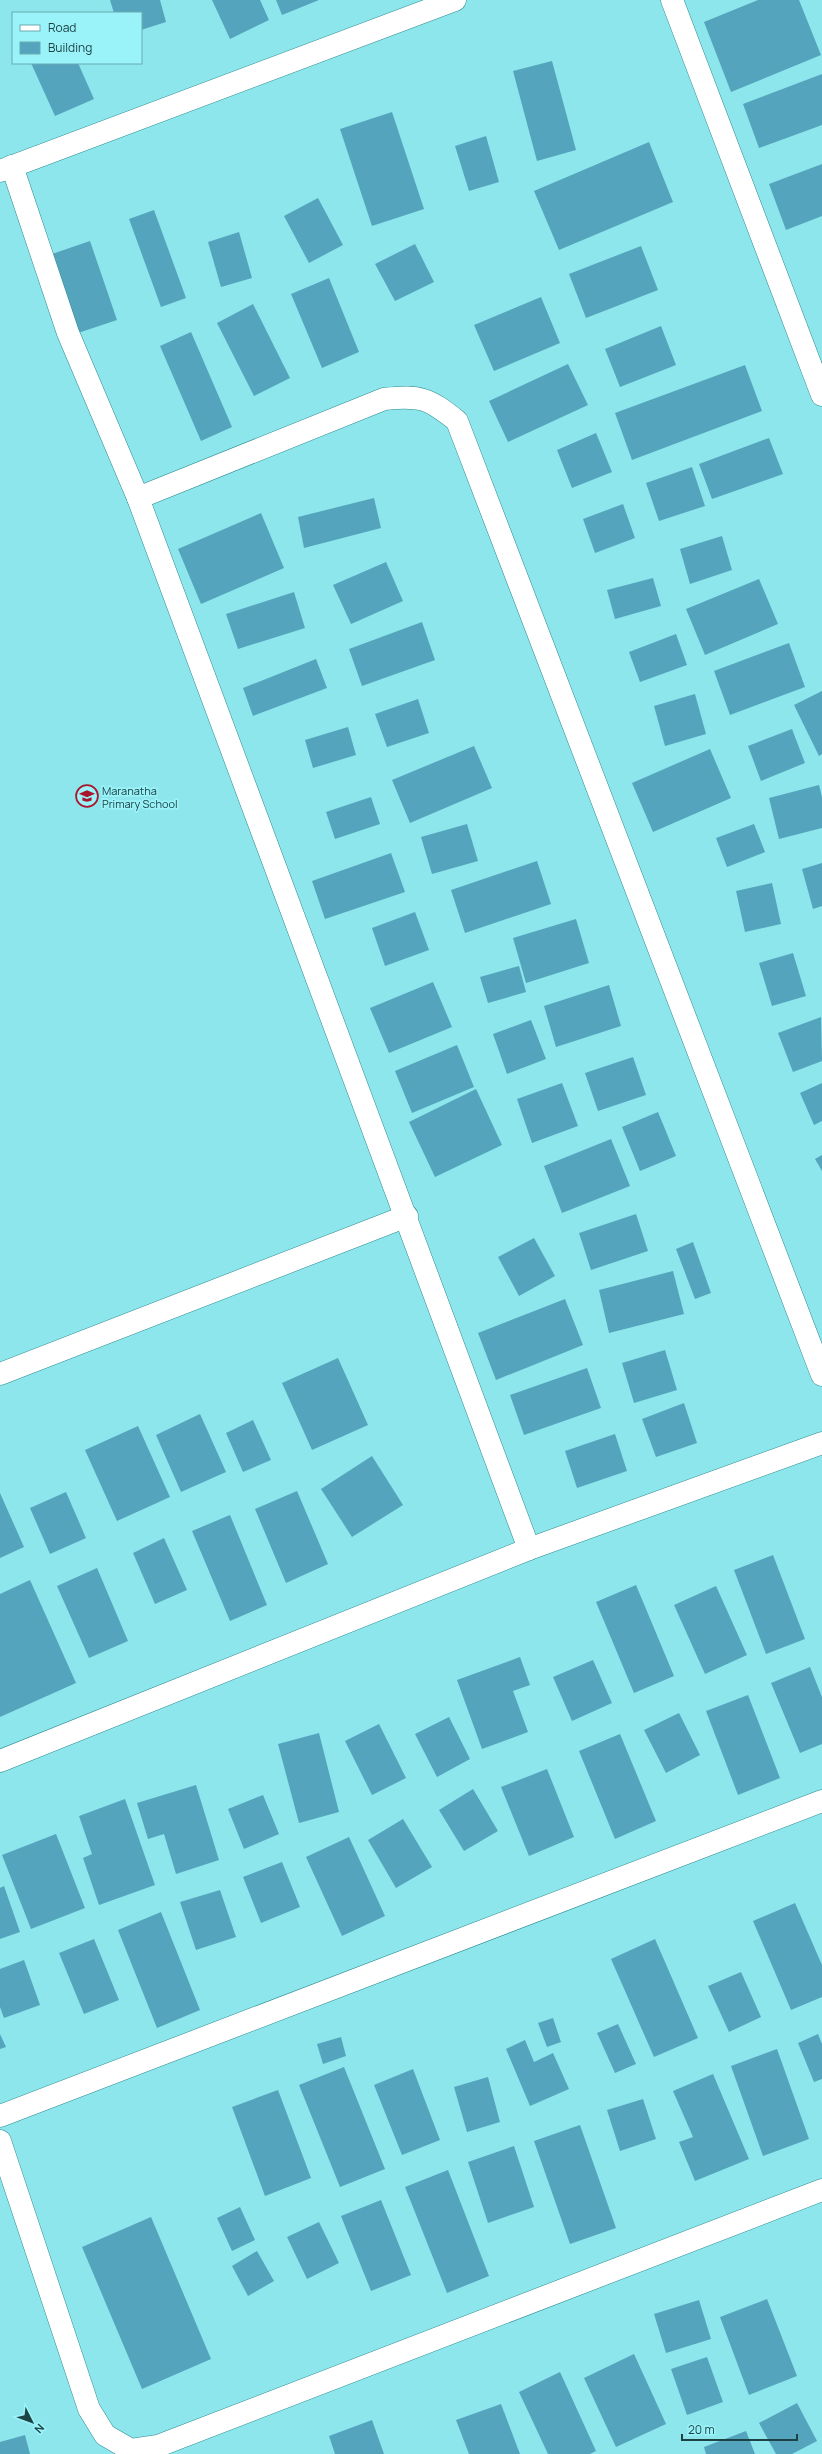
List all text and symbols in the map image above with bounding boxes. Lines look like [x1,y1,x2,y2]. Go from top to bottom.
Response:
legend [12,12,142,64]
text: Road [48,19,76,36]
text: Building [48,39,92,56]
school or university icon: Maranatha Primary School [74,783,100,809]
place label: Maranatha Primary School [102,783,178,811]
north arrow [12,2402,52,2442]
scale bar [682,2416,797,2442]
text: N [32,2421,48,2437]
text: 20 m [688,2421,715,2438]

